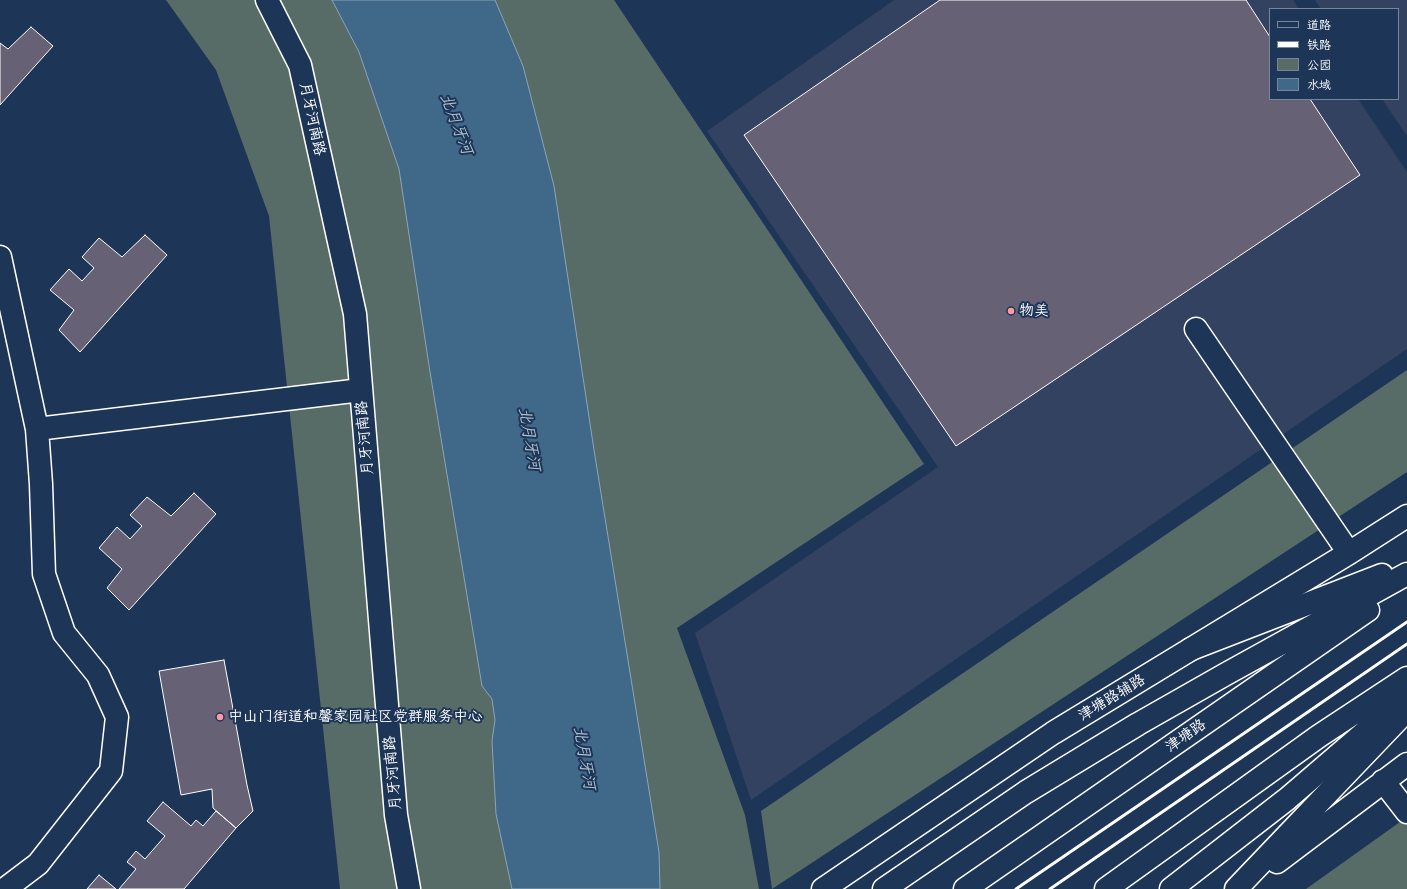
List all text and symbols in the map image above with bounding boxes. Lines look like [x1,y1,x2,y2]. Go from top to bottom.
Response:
legend [1269,8,1399,100]
text: 道路 [1307,16,1331,33]
text: 铁路 [1307,36,1331,53]
text: 公园 [1307,56,1331,73]
text: 水域 [1307,76,1331,93]
street label: 月牙河南路 [295,80,329,158]
water label: 北月牙河 [436,91,476,157]
place label: 物美 [1019,302,1049,320]
marker: 物美 [1006,306,1016,316]
street label: 月牙河南路 [353,400,377,476]
water label: 北月牙河 [514,406,544,472]
street label: 津塘路辅路 [1075,671,1149,725]
place label: 中山门街道和馨家园社区党群服务中心 [228,708,483,726]
marker: 中山门街道和馨家园社区党群服务中心 [215,712,225,722]
street label: 津塘路 [1162,716,1210,756]
water label: 北月牙河 [569,725,599,791]
street label: 月牙河南路 [381,735,405,811]

